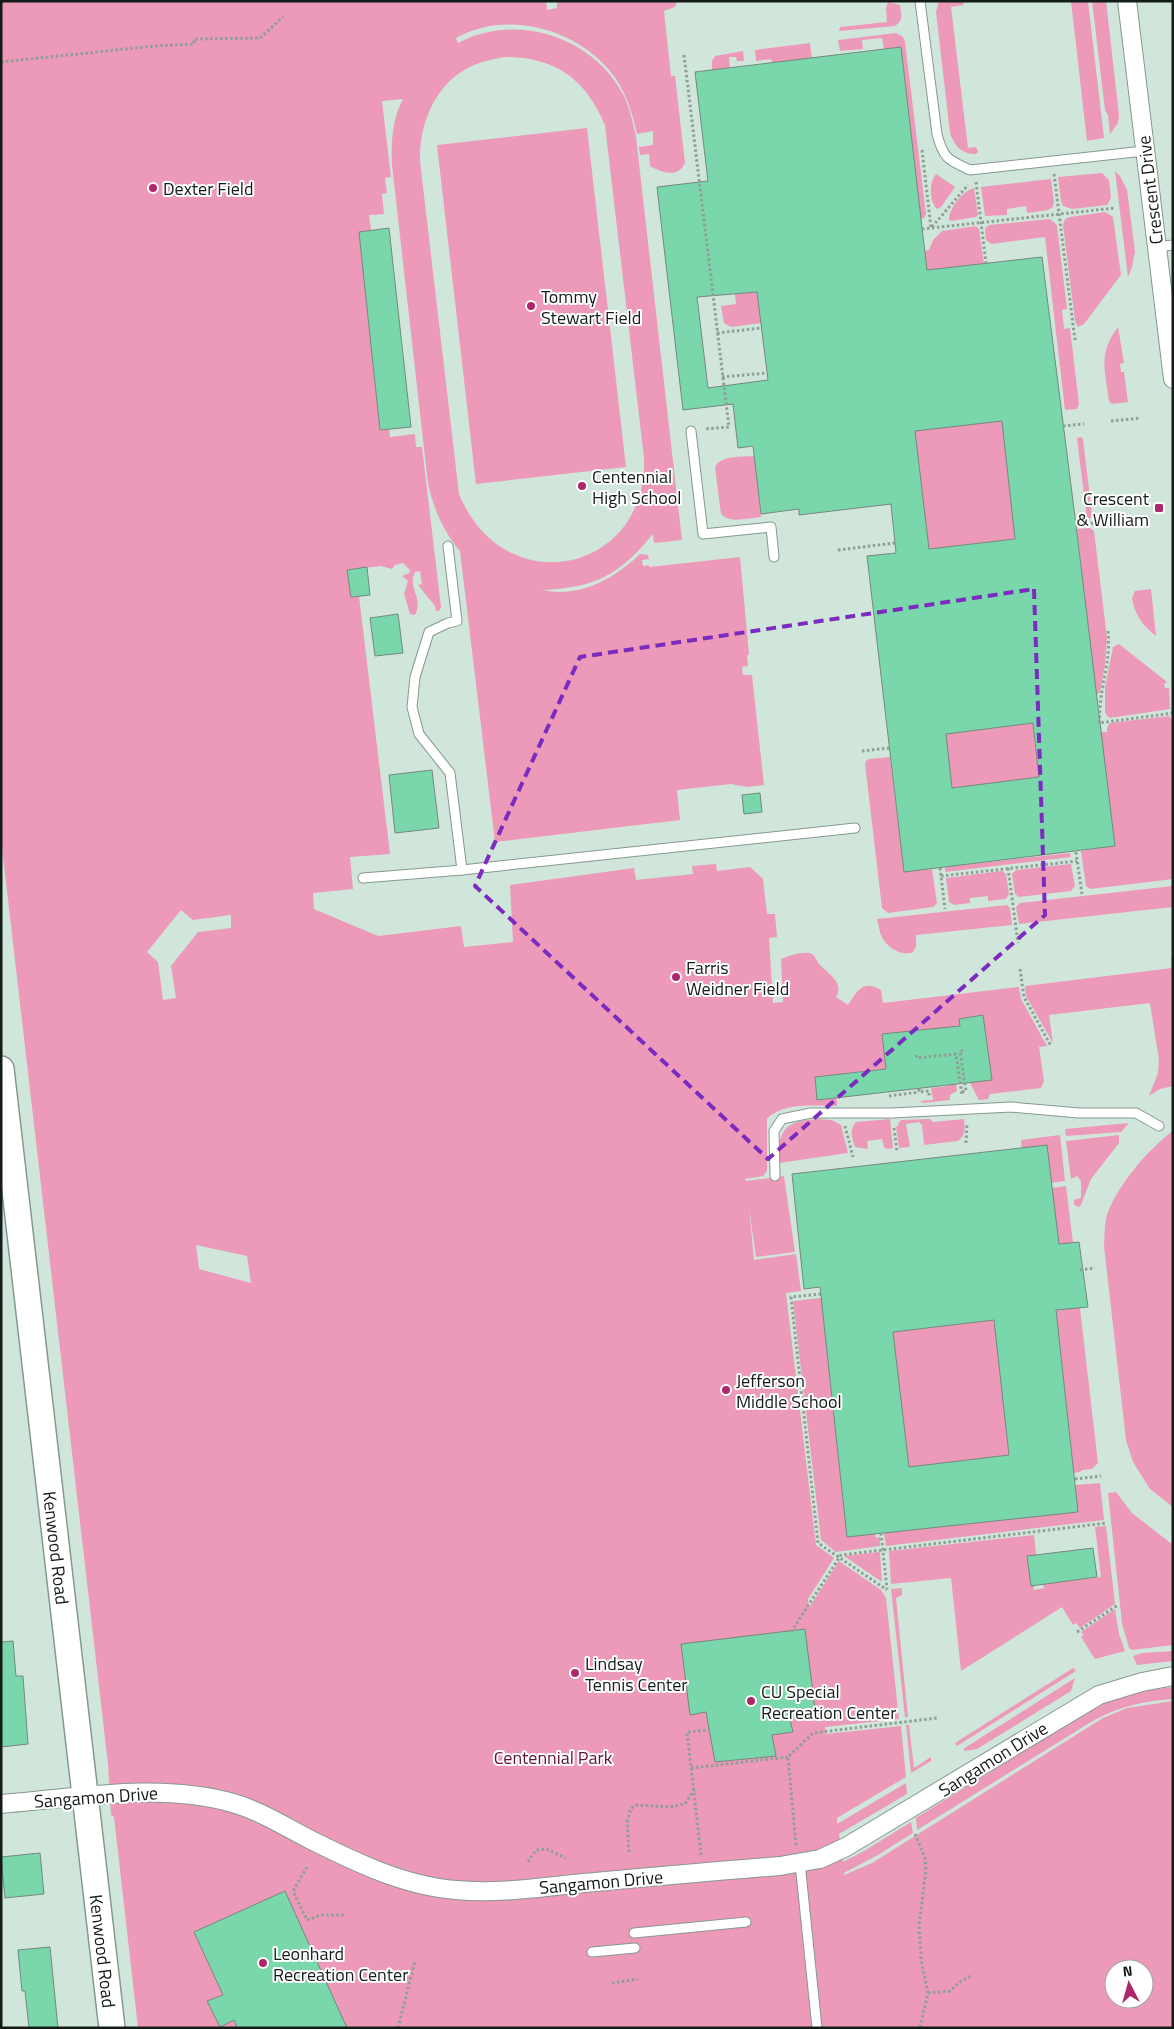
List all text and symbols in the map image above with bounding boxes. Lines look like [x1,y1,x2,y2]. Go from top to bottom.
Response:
street label: Crescent Drive [1130,134,1170,246]
place label: Dexter Field [163,175,254,202]
marker: Dexter Field [147,182,159,194]
place label: Tommy Stewart Field [541,283,641,331]
marker: Tommy Stewart Field [525,300,537,312]
place label: Centennial High School [592,463,681,511]
marker: Centennial High School [576,480,588,492]
place label: Crescent & William [1076,485,1150,533]
marker: Crescent & William [1153,502,1165,514]
place label: Farris Weidner Field [686,954,789,1002]
marker: Farris Weidner Field [670,971,682,983]
place label: Jefferson Middle School [736,1367,842,1415]
marker: Jefferson Middle School [720,1384,732,1396]
street label: Kenwood Road [36,1490,76,1606]
place label: Lindsay Tennis Center [585,1650,687,1698]
marker: Lindsay Tennis Center [569,1667,581,1679]
place label: CU Special Recreation Center [761,1678,896,1726]
marker: CU Special Recreation Center [745,1695,757,1707]
street label: Sangamon Drive [933,1715,1053,1803]
park label: Centennial Park [494,1744,613,1771]
street label: Sangamon Drive [33,1779,159,1815]
street label: Sangamon Drive [538,1863,664,1901]
street label: Kenwood Road [83,1893,123,2009]
place label: Leonhard Recreation Center [273,1940,408,1988]
marker: Leonhard Recreation Center [257,1957,269,1969]
north arrow [1104,1959,1154,2009]
text: N [1122,1960,1134,1982]

